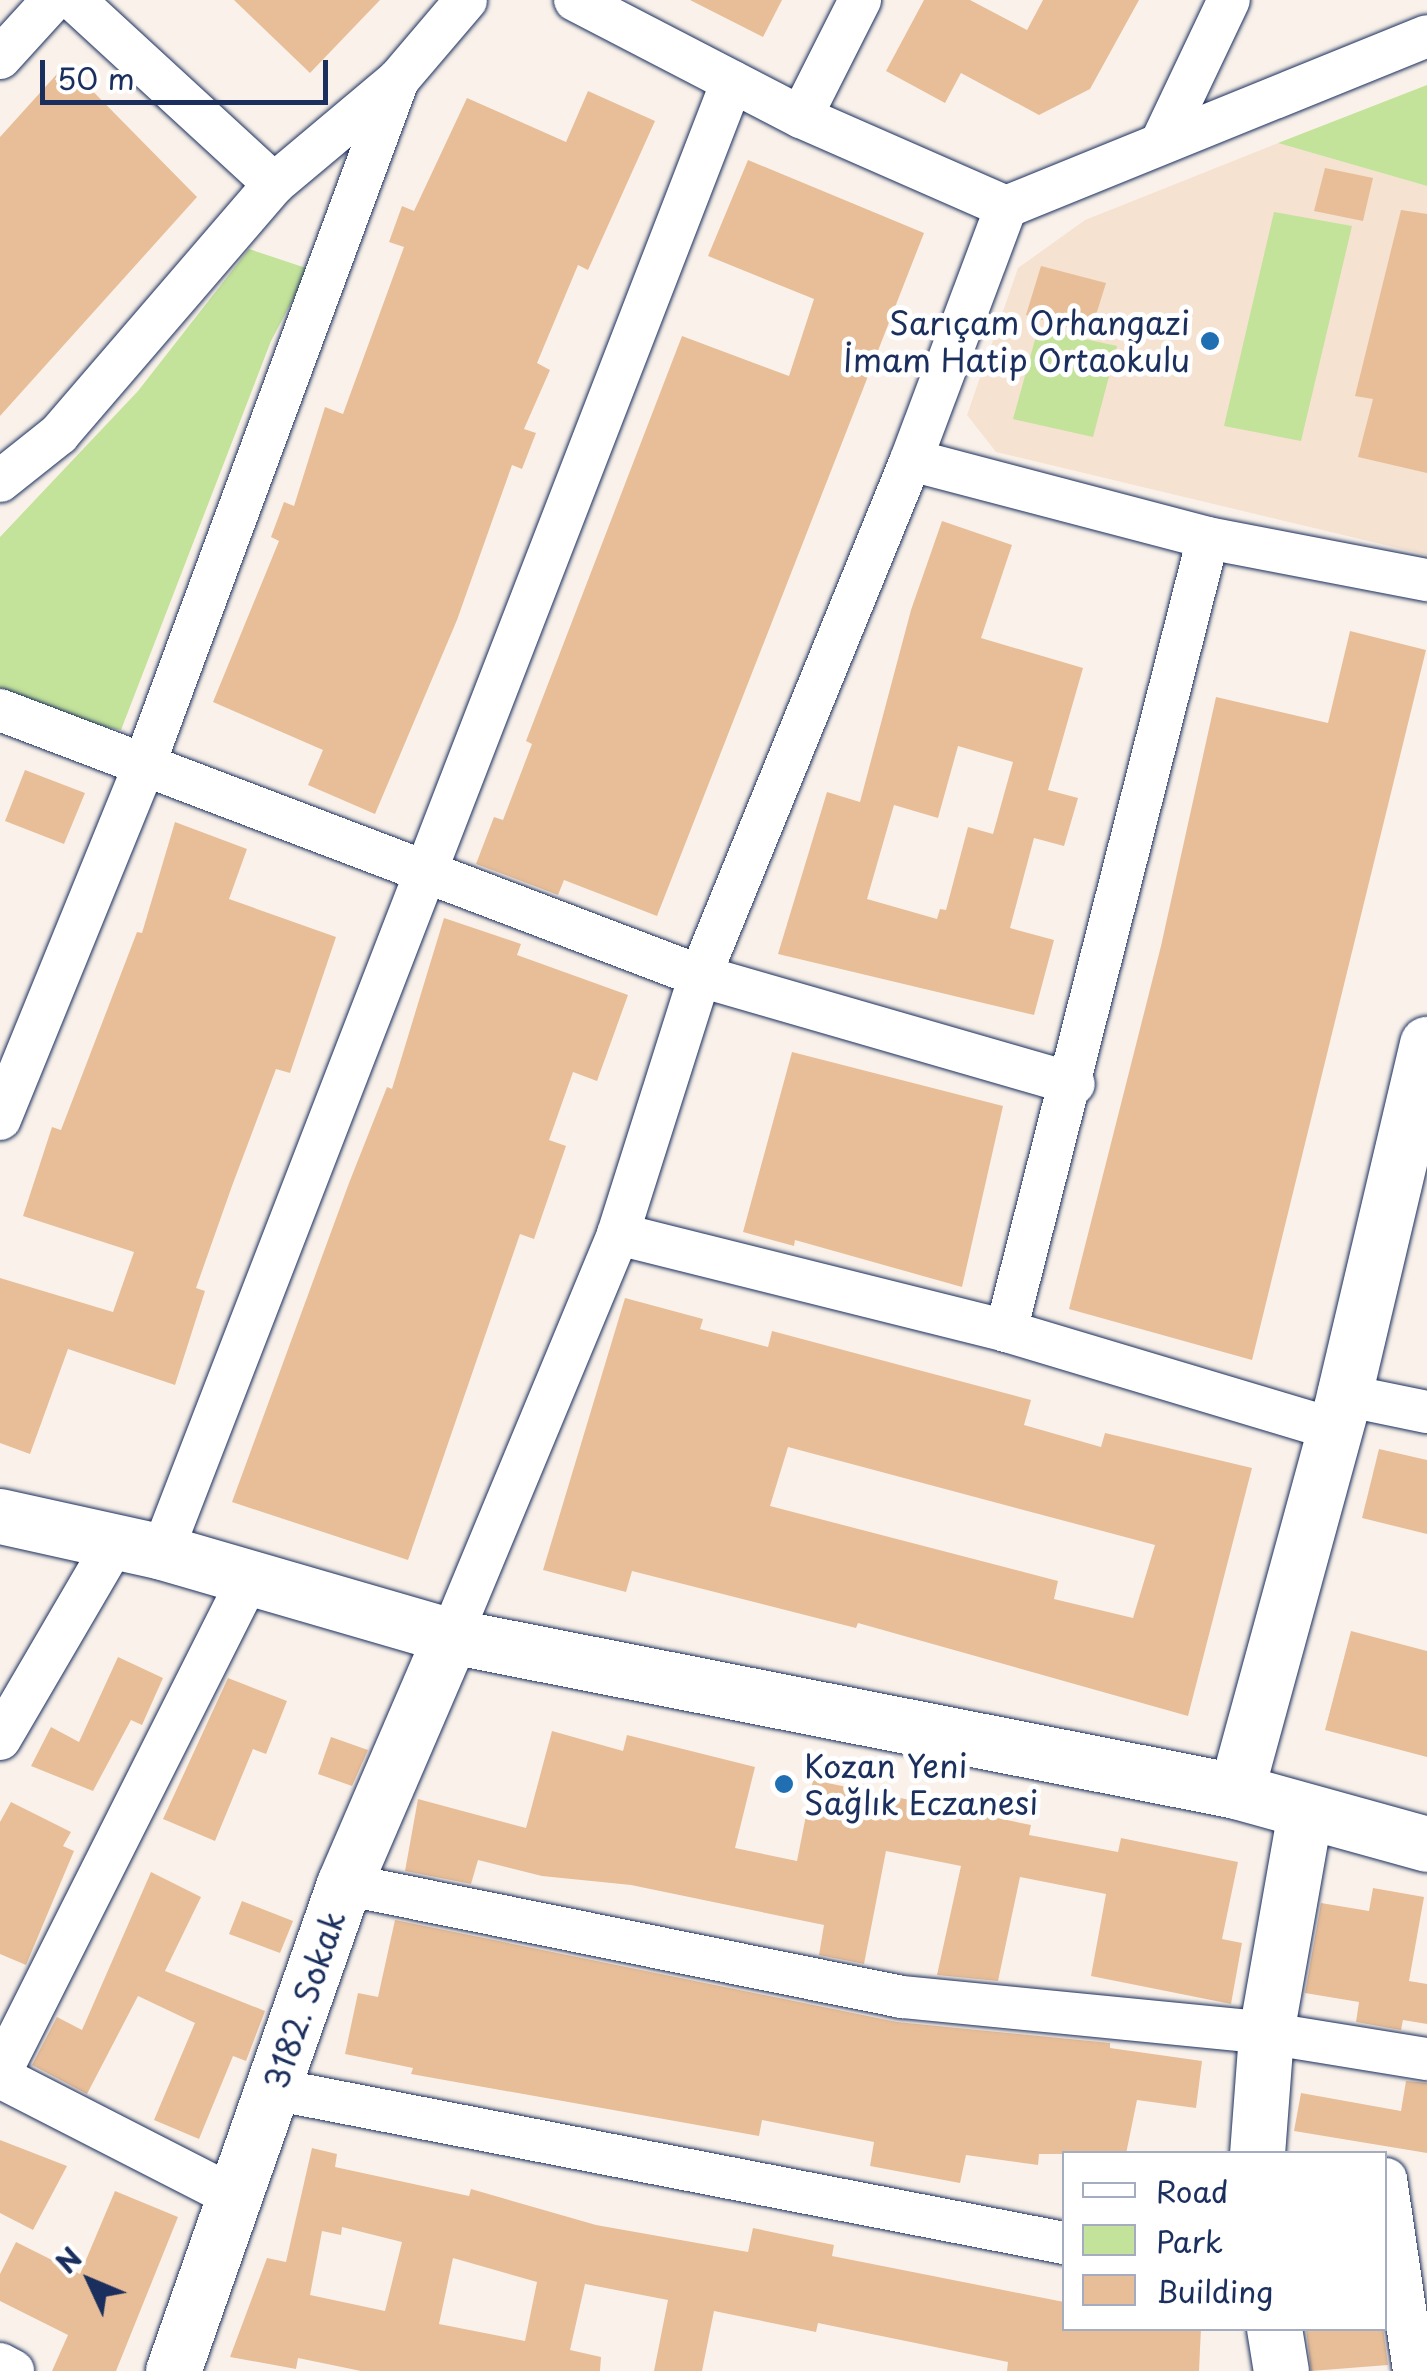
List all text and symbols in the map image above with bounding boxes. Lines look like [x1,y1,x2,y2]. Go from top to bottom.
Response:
scale bar [45,40,332,102]
text: 50 m [57,55,135,100]
place label: Sarıçam Orhangazi İmam Hatip Ortaokulu [842,304,1190,379]
marker: Sarıçam Orhangazi İmam Hatip Ortaokulu [1199,330,1221,352]
place label: Kozan Yeni Sağlık Eczanesi [804,1747,1040,1822]
marker: Kozan Yeni Sağlık Eczanesi [773,1773,795,1795]
street label: 3182. Sokak [255,1905,353,2095]
legend [1062,2151,1387,2331]
text: Road [1156,2168,1229,2213]
text: Park [1156,2218,1223,2263]
north arrow [40,2231,140,2331]
text: N [45,2237,91,2283]
text: Building [1156,2268,1273,2313]

